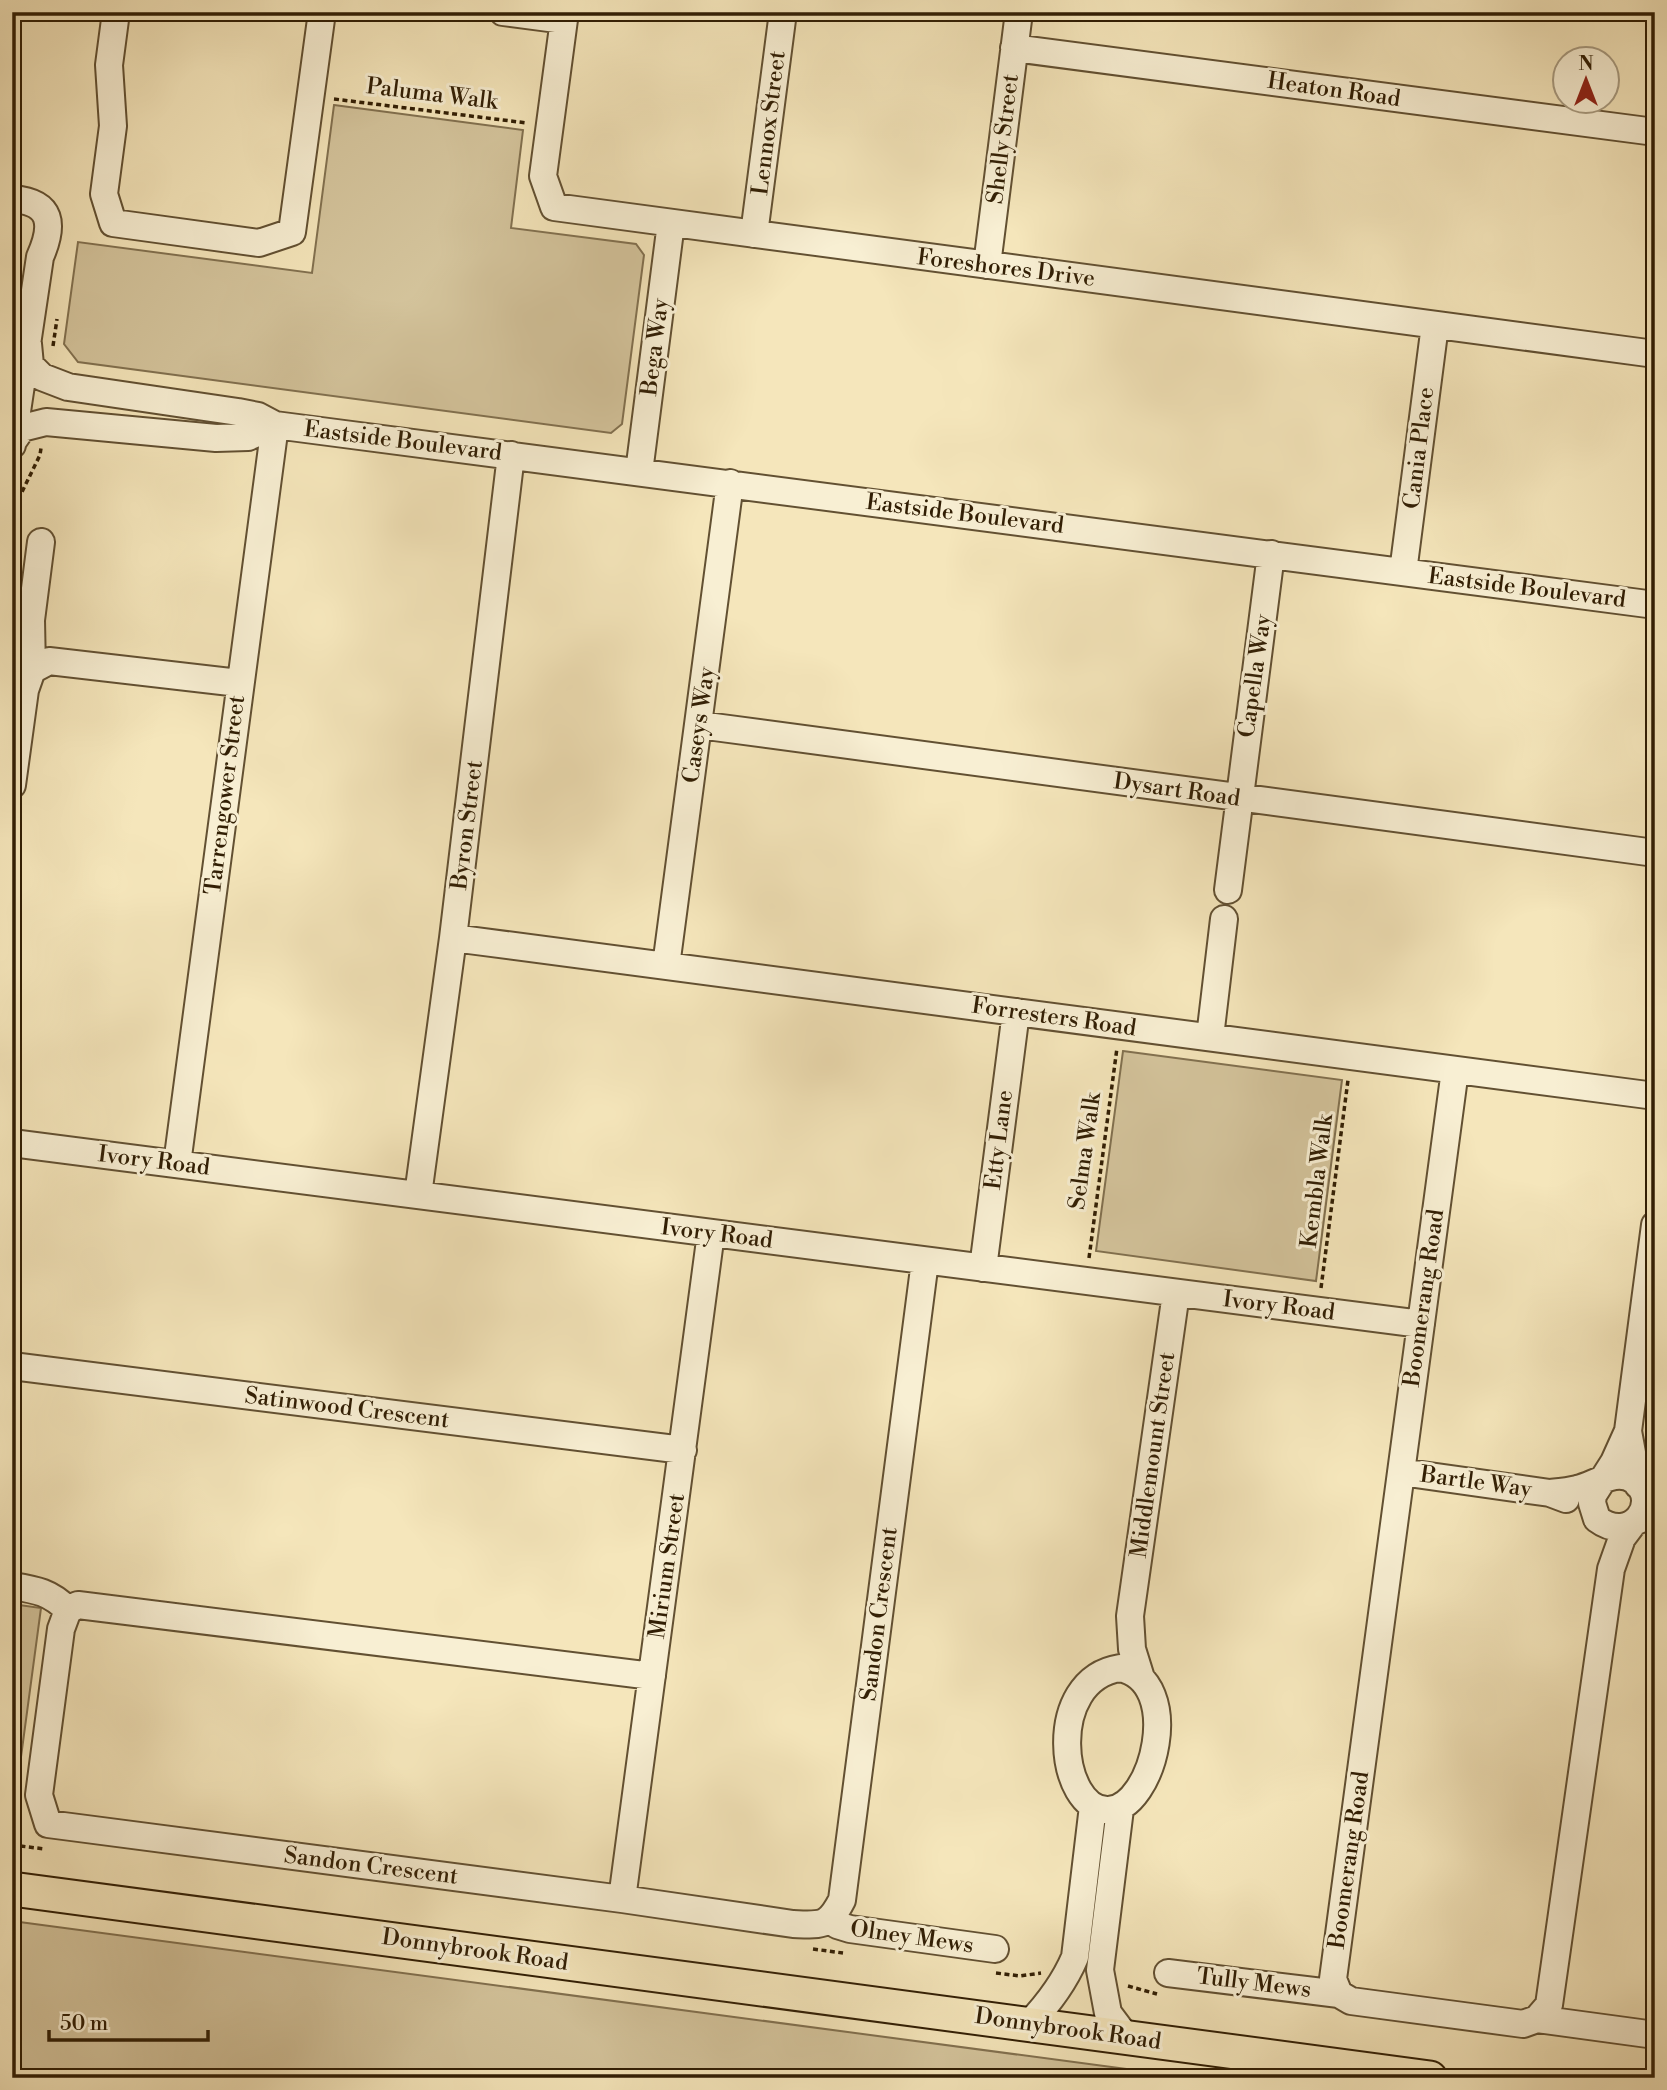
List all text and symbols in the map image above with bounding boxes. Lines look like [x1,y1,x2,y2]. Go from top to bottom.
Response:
north arrow [1552,46,1622,116]
street label: Lennox Street [746,49,792,197]
text: N [1578,52,1594,76]
street label: Heaton Road [1266,67,1402,113]
street label: Paluma Walk [365,72,500,116]
street label: Shelly Street [981,72,1025,206]
street label: Foreshores Drive [915,243,1097,293]
street label: Bega Way [635,296,675,398]
street label: Cania Place [1398,385,1440,511]
street label: Eastside Boulevard [302,415,504,467]
street label: Eastside Boulevard [864,488,1066,540]
street label: Eastside Boulevard [1426,562,1628,614]
street label: Capella Way [1232,612,1278,740]
street label: Caseys Way [677,664,721,785]
street label: Tarrengower Street [199,694,251,896]
street label: Byron Street [445,759,489,892]
street label: Dysart Road [1112,767,1242,813]
street label: Forresters Road [970,992,1138,1042]
street label: Etty Lane [979,1089,1019,1191]
street label: Selma Walk [1063,1090,1107,1211]
street label: Kembla Walk [1295,1112,1339,1249]
street label: Ivory Road [96,1140,212,1182]
street label: Boomerang Road [1398,1207,1450,1390]
street label: Ivory Road [659,1213,775,1255]
street label: Ivory Road [1221,1285,1337,1327]
street label: Middlemount Street [1125,1350,1181,1560]
street label: Satinwood Crescent [243,1382,451,1434]
street label: Bartle Way [1418,1460,1534,1504]
street label: Mirium Street [643,1492,691,1640]
street label: Sandon Crescent [854,1525,904,1703]
street label: Boomerang Road [1323,1769,1375,1952]
street label: Sandon Crescent [282,1841,460,1891]
street label: Olney Mews [849,1914,975,1960]
street label: Donnybrook Road [380,1923,570,1977]
street label: Tully Mews [1195,1962,1313,2004]
scale bar [49,1999,208,2043]
street label: Donnybrook Road [973,2002,1163,2056]
text: 50 m [60,2011,108,2037]

